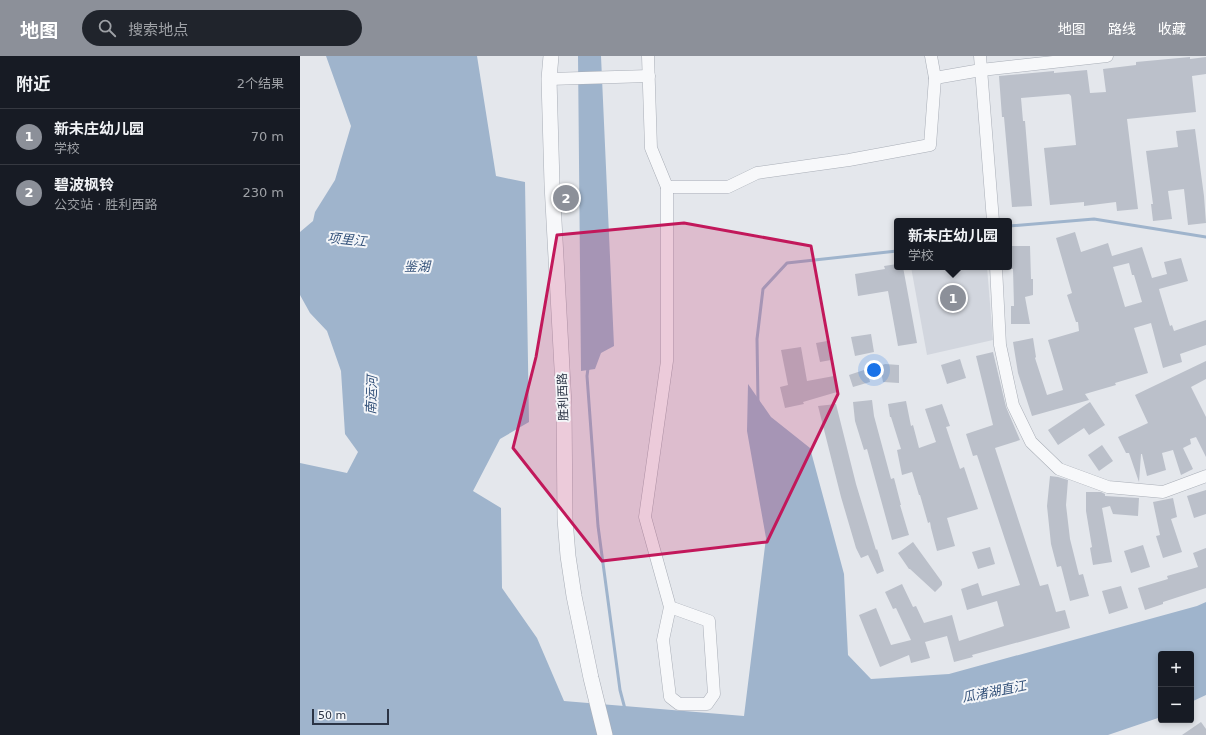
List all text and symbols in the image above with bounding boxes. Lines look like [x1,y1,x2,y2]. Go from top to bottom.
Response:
search box [82,10,362,46]
icon: search [96,17,118,39]
text: 地图 [20,19,58,41]
text: 搜索地点 [128,21,188,39]
text: 地图 [1058,21,1086,37]
text: 路线 [1108,21,1136,37]
text: 收藏 [1158,21,1186,37]
text: 附近 [16,74,50,94]
text: 2个结果 [237,76,284,91]
text: 新未庄幼儿园 [54,120,144,138]
text: 1 [24,129,34,144]
text: 70 m [251,129,284,144]
text: 学校 [54,141,80,156]
text: 碧波枫铃 [54,176,114,194]
pin: 2 [553,183,579,213]
text: 2 [24,185,34,200]
text: 230 m [242,185,284,200]
text: 公交站 · 胜利西路 [54,197,157,212]
popup [894,218,1012,270]
text: 新未庄幼儿园 [908,227,998,245]
water label: 项里江 [327,230,369,249]
text: 学校 [908,248,934,263]
water label: 鉴湖 [404,259,432,274]
pin: 1 [940,283,966,313]
your location [864,360,884,380]
water label: 南运河 [363,372,380,415]
street label: 胜利西路 [555,373,571,421]
map controls [1158,651,1194,723]
button: + [1158,651,1194,687]
water label: 瓜渚湖直江 [961,678,1029,705]
button: − [1158,687,1194,723]
scale bar [312,707,389,726]
text: 50 m [318,709,346,722]

